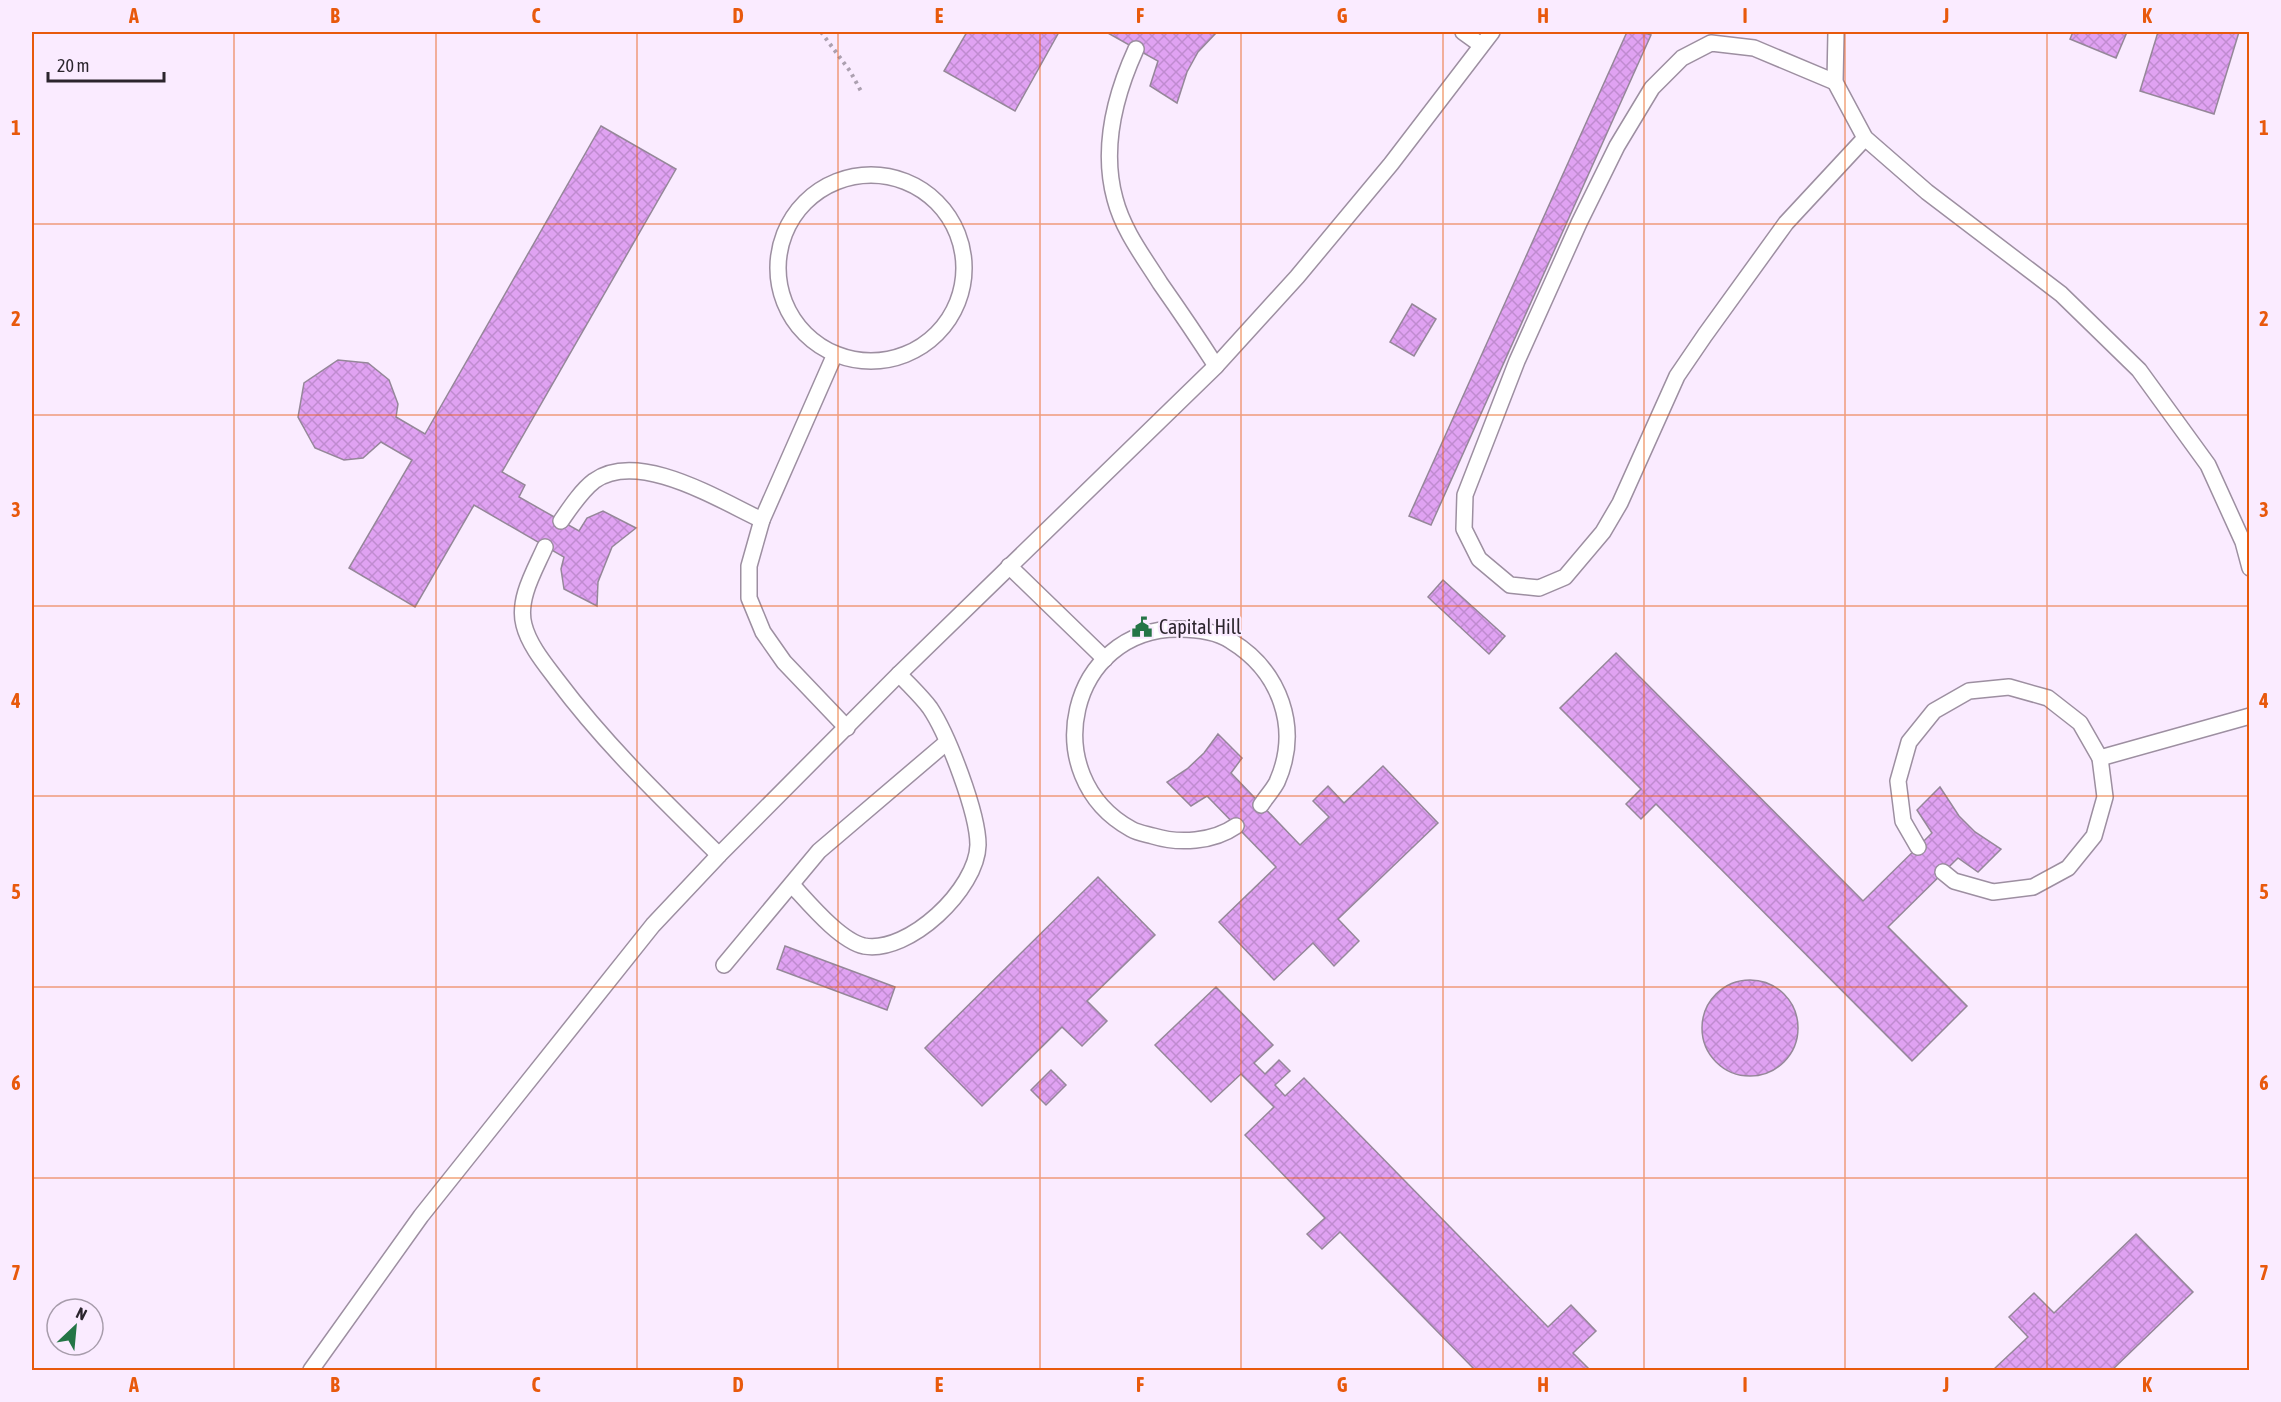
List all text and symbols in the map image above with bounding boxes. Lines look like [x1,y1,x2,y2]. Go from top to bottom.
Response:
text: A [128,4,139,27]
text: B [330,4,340,27]
text: C [532,4,541,27]
text: D [732,4,744,27]
text: E [935,4,944,27]
text: F [1136,4,1144,27]
text: G [1337,4,1348,27]
text: H [1537,4,1549,27]
text: I [1742,4,1748,27]
text: J [1942,4,1949,27]
text: K [2142,4,2152,27]
scale bar [48,45,164,83]
text: 20 m [57,55,89,76]
text: 1 [11,116,21,139]
text: 1 [2259,116,2269,139]
text: 2 [11,307,21,330]
text: 2 [2259,307,2269,330]
text: 3 [11,498,21,521]
text: 3 [2259,498,2269,521]
public building icon: Capital Hill [1130,615,1154,639]
place label: Capital Hill [1159,615,1242,638]
text: 4 [10,689,21,712]
text: 4 [2258,689,2269,712]
text: 5 [11,880,21,903]
text: 5 [2259,880,2269,903]
text: 6 [11,1071,21,1094]
text: 6 [2259,1071,2269,1094]
text: 7 [11,1261,21,1284]
text: 7 [2259,1261,2269,1284]
north arrow [45,1297,105,1357]
text: N [73,1303,90,1324]
text: A [128,1373,139,1396]
text: B [330,1373,340,1396]
text: C [532,1373,541,1396]
text: D [732,1373,744,1396]
text: E [935,1373,944,1396]
text: F [1136,1373,1144,1396]
text: G [1337,1373,1348,1396]
text: H [1537,1373,1549,1396]
text: I [1742,1373,1748,1396]
text: J [1942,1373,1949,1396]
text: K [2142,1373,2152,1396]

